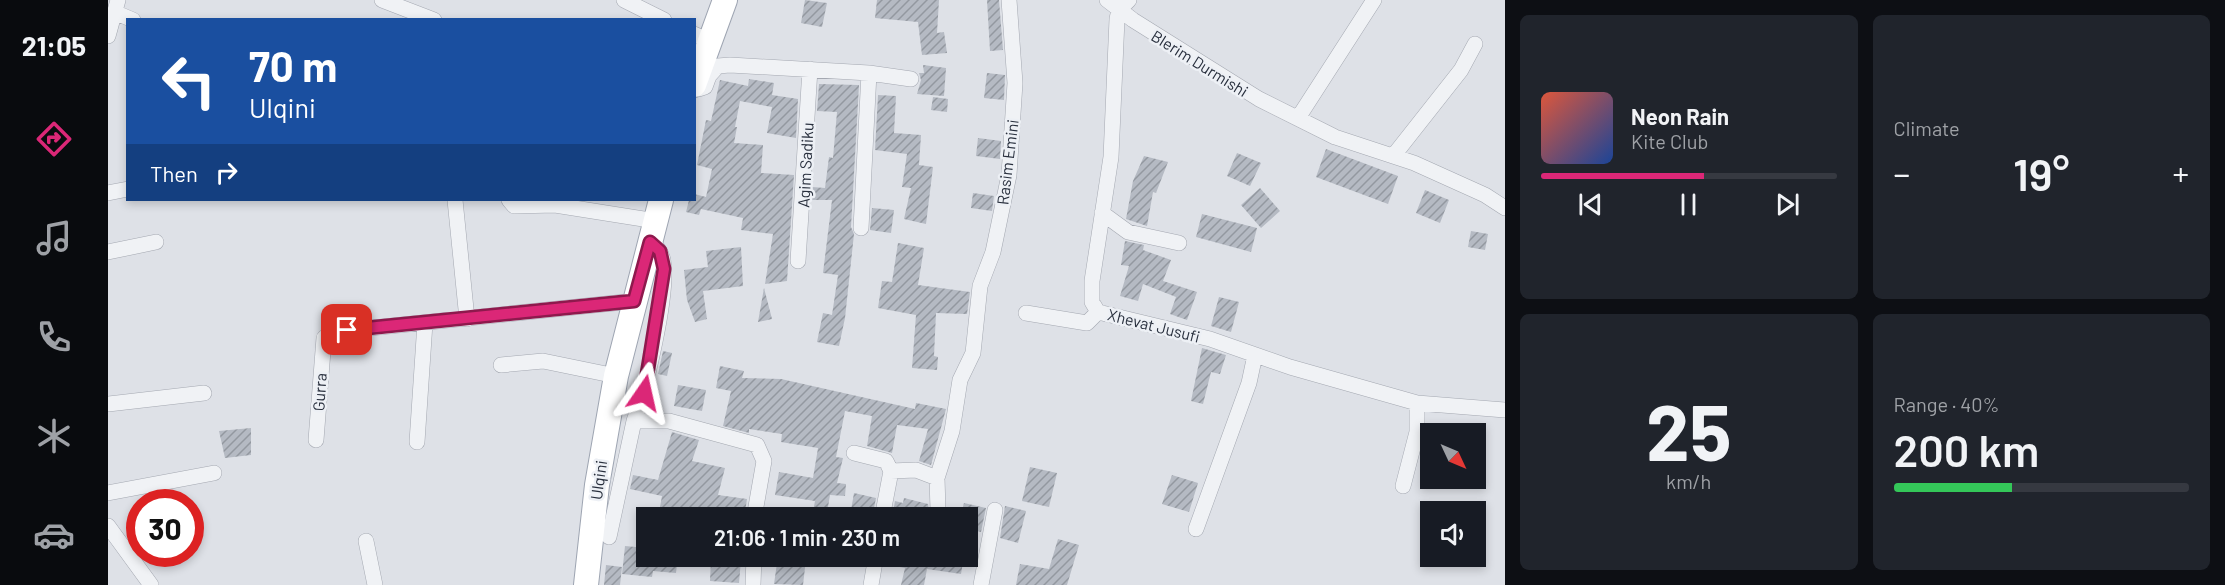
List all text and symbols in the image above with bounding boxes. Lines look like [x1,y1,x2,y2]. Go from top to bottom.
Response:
street label: Blerim Durmishi [1148,26,1252,100]
text: 21:05 [22,29,86,61]
text: 70 m [249,40,337,90]
icon: left [150,42,228,120]
text: Ulqini [249,91,316,123]
text: Neon Rain [1631,103,1729,129]
text: Climate [1894,116,1960,140]
icon: directions [33,118,75,160]
street label: Rasim Emini [992,118,1022,206]
street label: Agim Sadiku [793,122,817,208]
text: Kite Club [1631,129,1708,153]
text: 19° [2013,146,2070,200]
text: − [1894,153,1910,193]
text: + [2173,153,2189,193]
icon: right [210,156,243,189]
text: Then [150,160,198,186]
icon: previous [1574,188,1607,221]
icon: pause [1672,188,1705,221]
icon: next [1771,188,1804,221]
icon: music [33,217,75,259]
pin [321,304,372,355]
street label: Xhevat Jusufi [1106,304,1202,346]
icon: arrive [330,313,363,346]
icon: phone [33,316,75,358]
position arrow [612,361,676,425]
street label: Gurra [308,372,330,412]
text: 25 [1646,383,1732,477]
text: Range · 40% [1894,392,2000,416]
icon: climate [33,415,75,457]
text: 200 km [1894,422,2039,476]
north arrow [1420,423,1486,489]
map controls [1420,423,1486,567]
street label: Ulqini [586,459,610,501]
text: km/h [1666,469,1711,493]
speed limit sign: 30 [126,489,204,567]
button: sound [1420,501,1486,567]
icon: car [33,514,75,556]
text: 21:06 · 1 min · 230 m [714,524,900,550]

